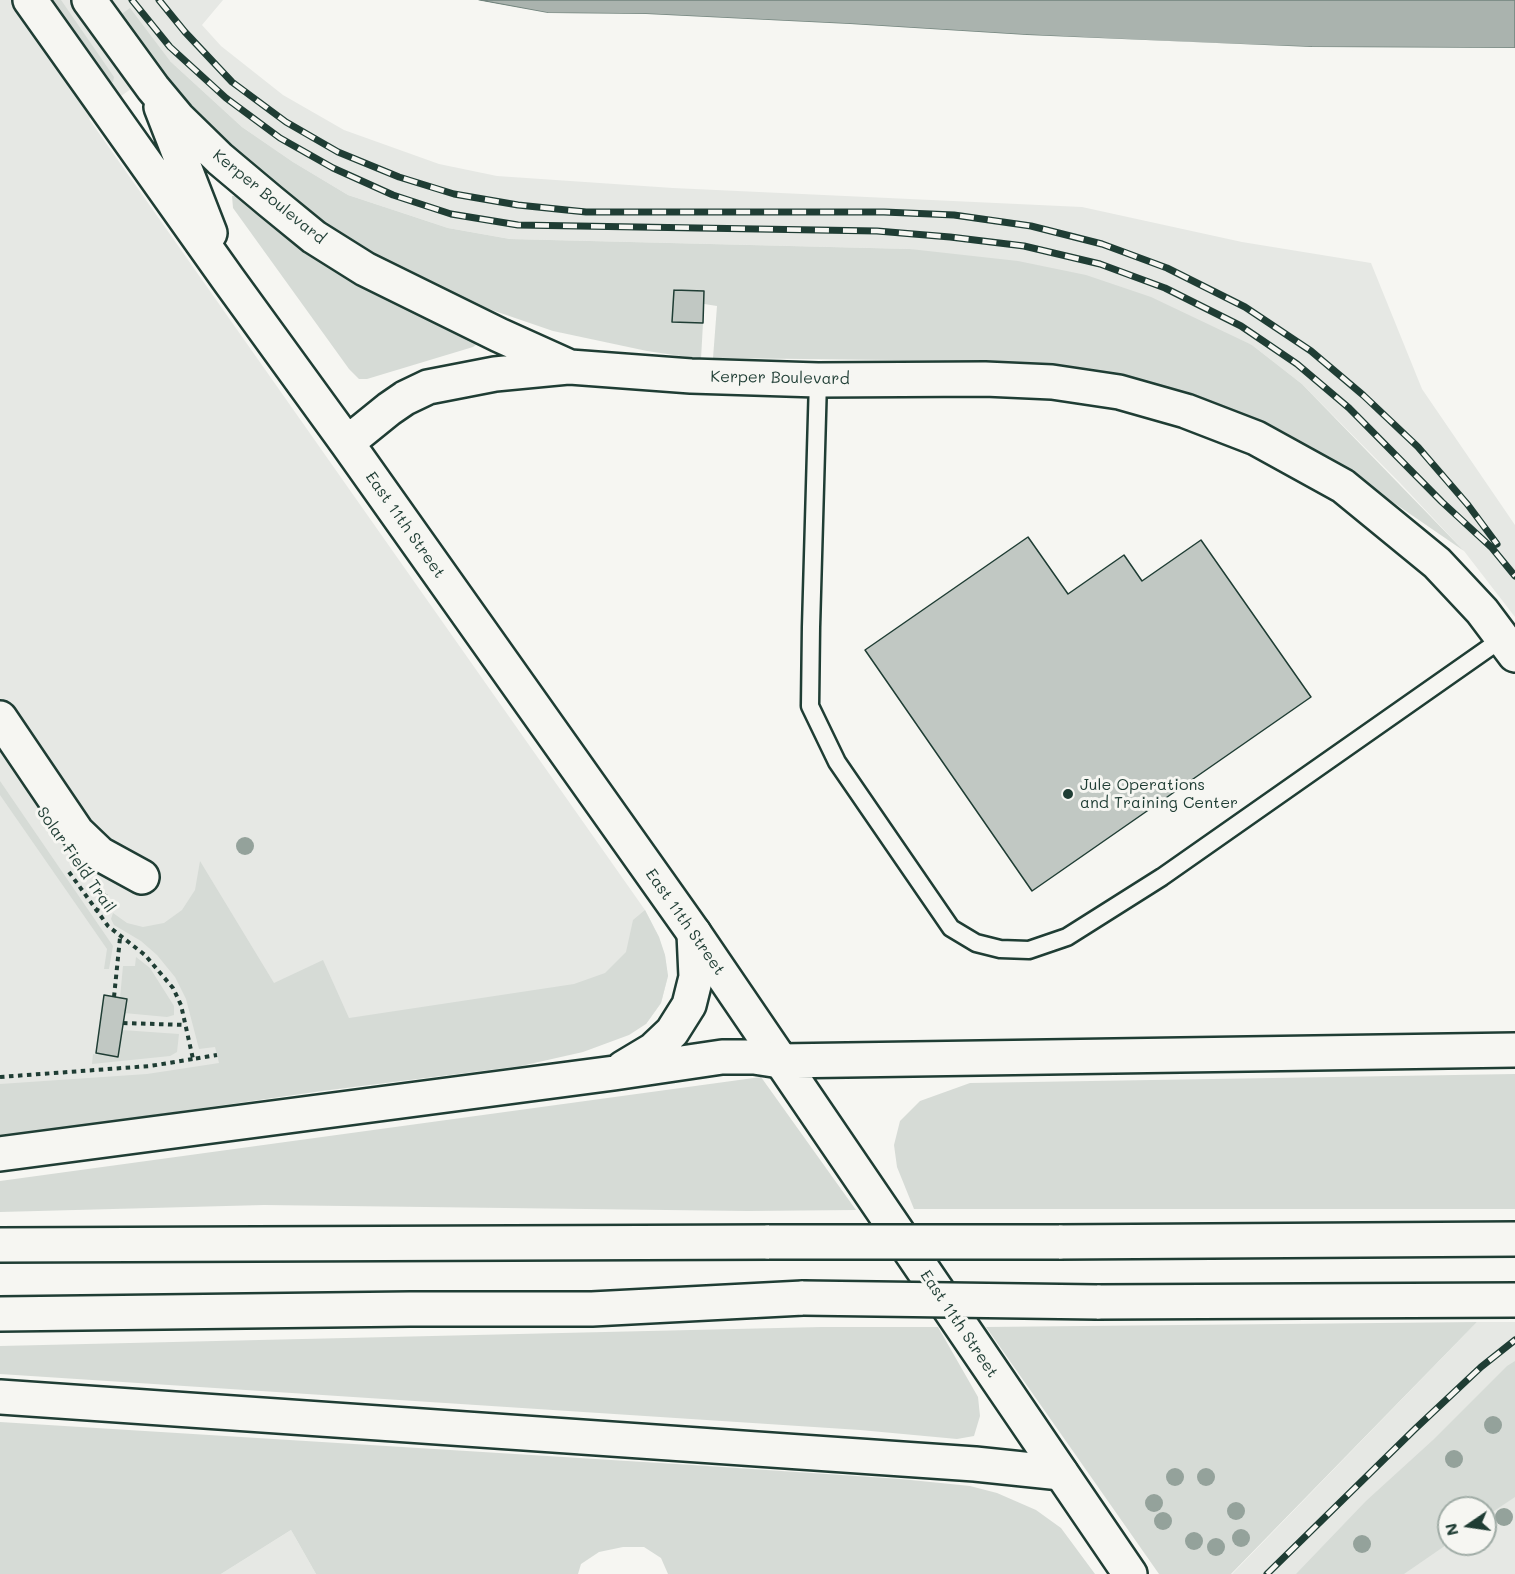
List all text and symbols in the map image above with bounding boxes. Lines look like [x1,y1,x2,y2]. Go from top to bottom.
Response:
street label: Kerper Boulevard [209,146,329,248]
street label: Kerper Boulevard [710,367,850,389]
street label: East 11th Street [361,468,449,582]
place label: Jule Operations and Training Center [1080,775,1238,813]
marker: Jule Operations and Training Center [1061,787,1075,801]
street label: Solar Field Trail [32,804,120,916]
street label: East 11th Street [641,865,729,979]
street label: East 11th Street [916,1267,1002,1381]
north arrow [1437,1496,1497,1556]
text: N [1439,1521,1463,1538]

